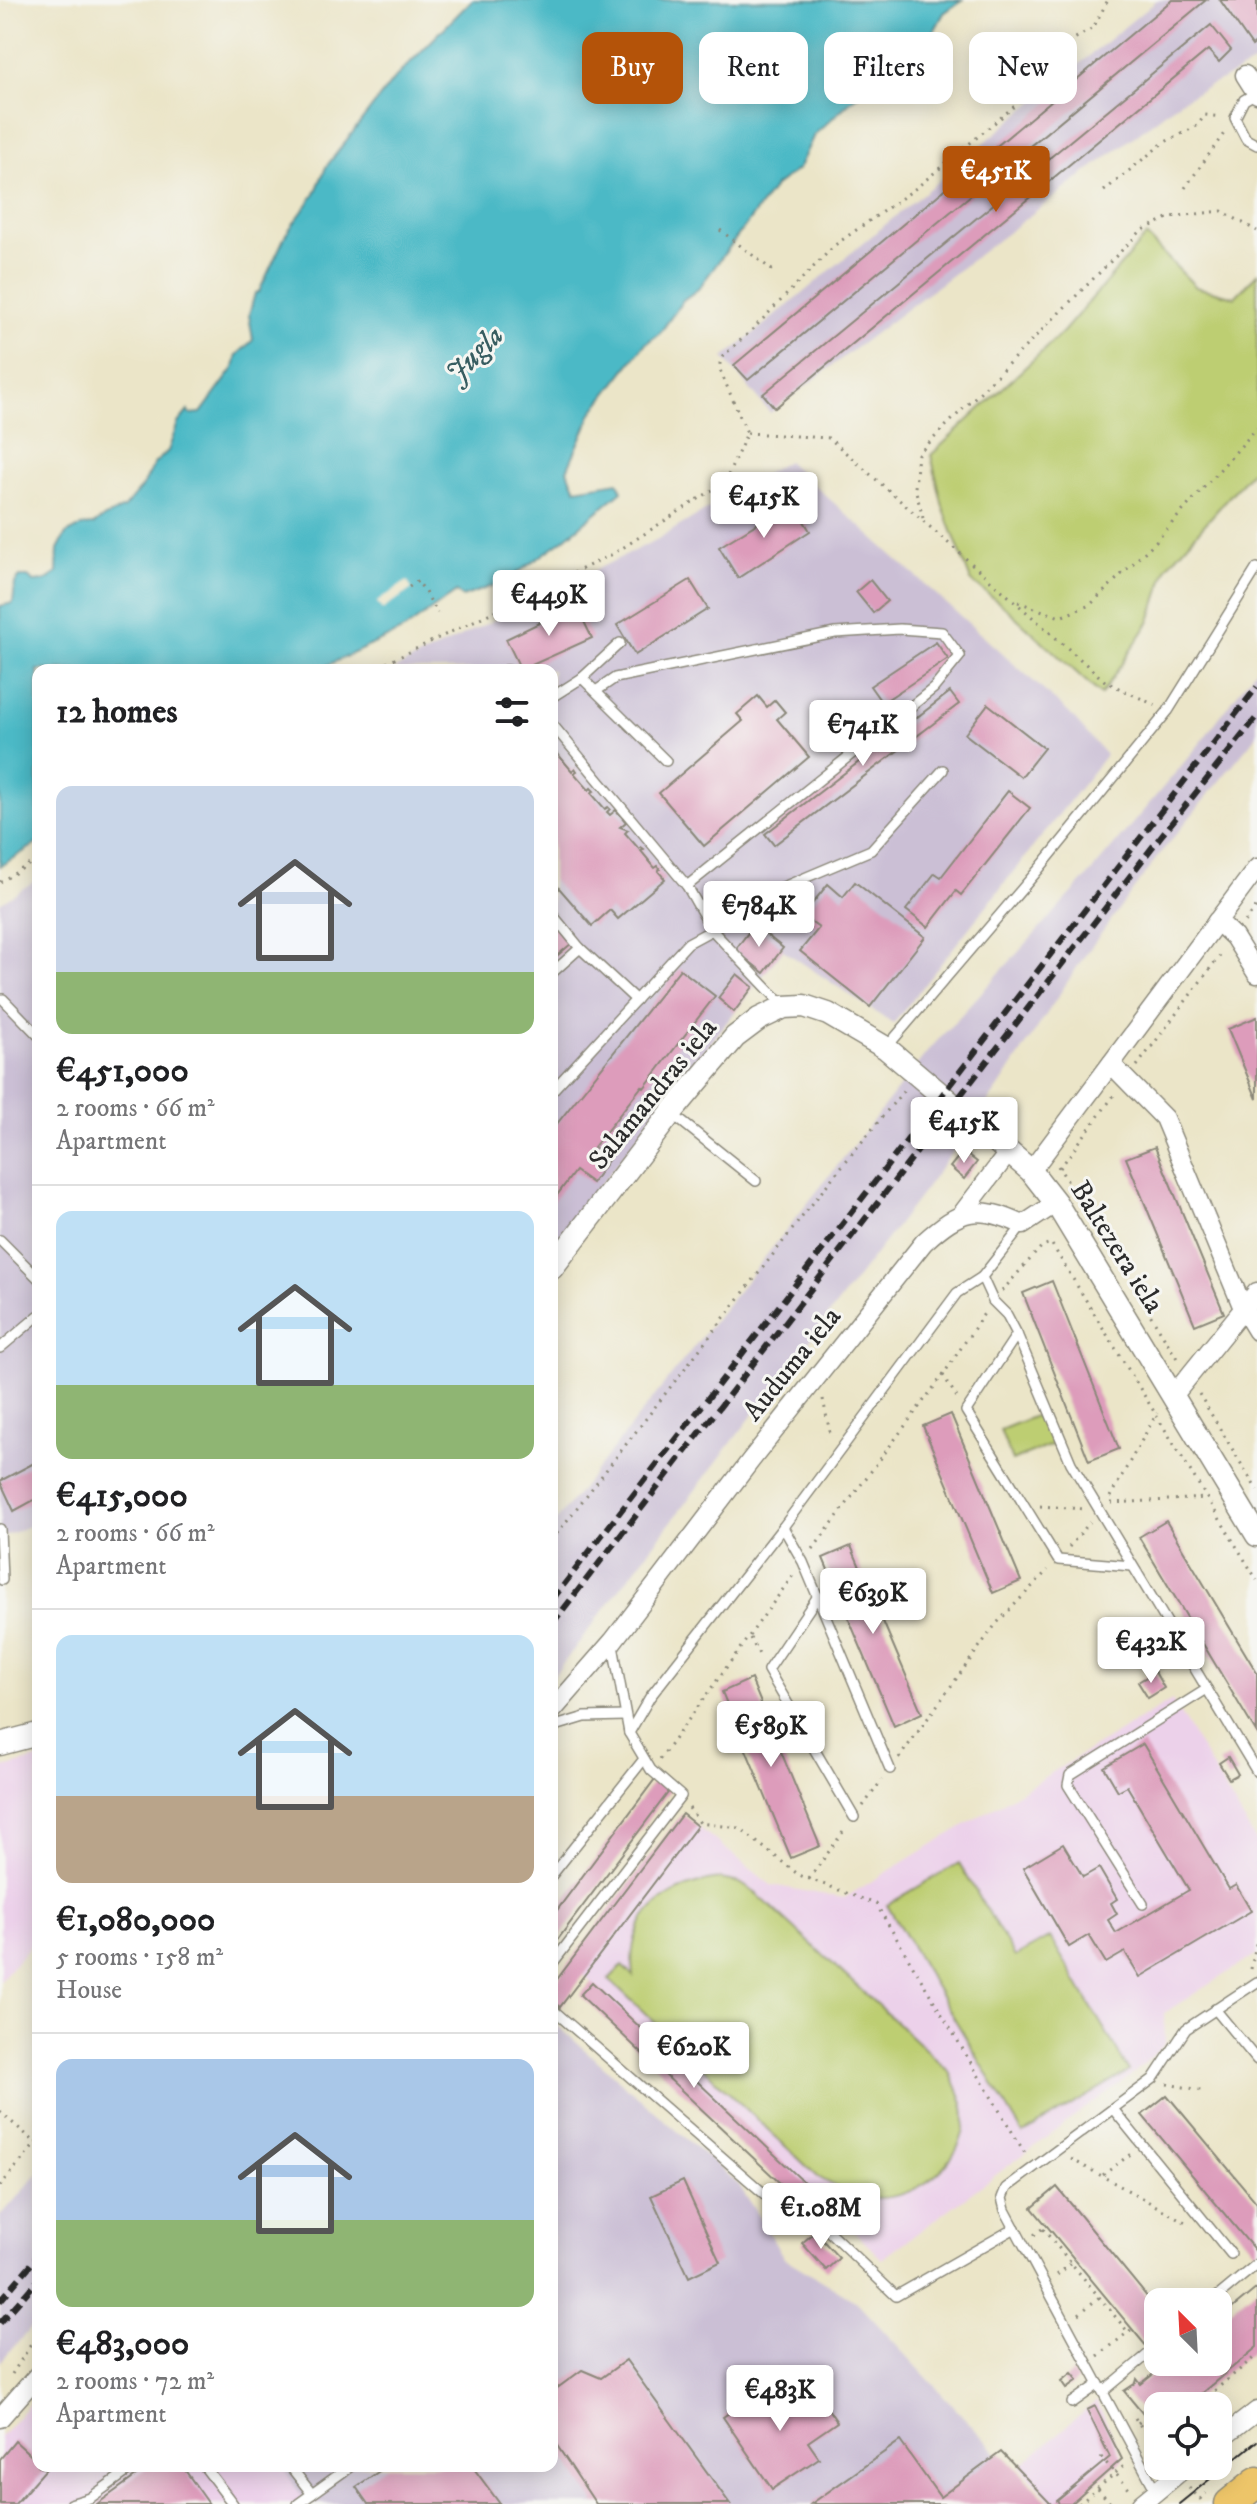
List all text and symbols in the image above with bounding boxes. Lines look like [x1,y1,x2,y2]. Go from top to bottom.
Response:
chip: Buy [582,32,683,104]
chip: Rent [699,32,808,104]
chip: Filters [824,32,953,104]
chip: New [969,32,1077,104]
pin: €451K [940,146,1052,214]
text: €451K [961,155,1031,188]
water label: Jugla [438,318,512,392]
pin: €415K [708,472,820,540]
text: €415K [729,481,799,514]
pin: €449K [493,570,605,638]
text: €449K [511,579,587,612]
icon: filters [490,690,534,734]
text: 12 homes [56,691,178,733]
pin: €741K [807,700,919,768]
text: €741K [827,709,899,742]
icon: home [223,838,367,982]
pin: €784K [703,881,815,949]
text: €784K [721,890,797,923]
street label: Salamandras iela [581,1011,725,1177]
text: €451,000 [56,1050,189,1092]
text: 2 rooms · 66 m² [56,1092,215,1125]
pin: €415K [908,1097,1020,1165]
text: €415K [929,1106,999,1139]
text: Apartment [56,1125,167,1158]
street label: Baltezera iela [1063,1174,1172,1320]
icon: home [223,1263,367,1407]
street label: Auduma iela [735,1300,849,1428]
text: €415,000 [56,1475,188,1517]
text: 2 rooms · 66 m² [56,1517,215,1550]
text: Apartment [56,1550,167,1583]
pin: €639K [817,1568,929,1636]
text: €639K [838,1577,908,1610]
pin: €432K [1095,1617,1207,1685]
text: €432K [1116,1626,1186,1659]
icon: home [223,1687,367,1831]
pin: €589K [715,1701,827,1769]
text: €589K [735,1710,807,1743]
text: €1,080,000 [56,1899,215,1941]
text: 5 rooms · 158 m² [56,1941,223,1974]
text: House [56,1974,122,2007]
pin: €620K [638,2022,750,2090]
text: €620K [657,2031,731,2064]
icon: home [223,2111,367,2255]
pin: €1.08M [756,2183,886,2251]
text: €1.08M [780,2192,862,2225]
north arrow [1144,2288,1232,2376]
map controls [1144,2288,1232,2480]
text: €483,000 [56,2323,189,2365]
text: 2 rooms · 72 m² [56,2365,214,2398]
pin: €483K [724,2365,836,2433]
text: €483K [744,2374,816,2407]
button: locate [1144,2392,1232,2480]
text: Apartment [56,2398,167,2431]

